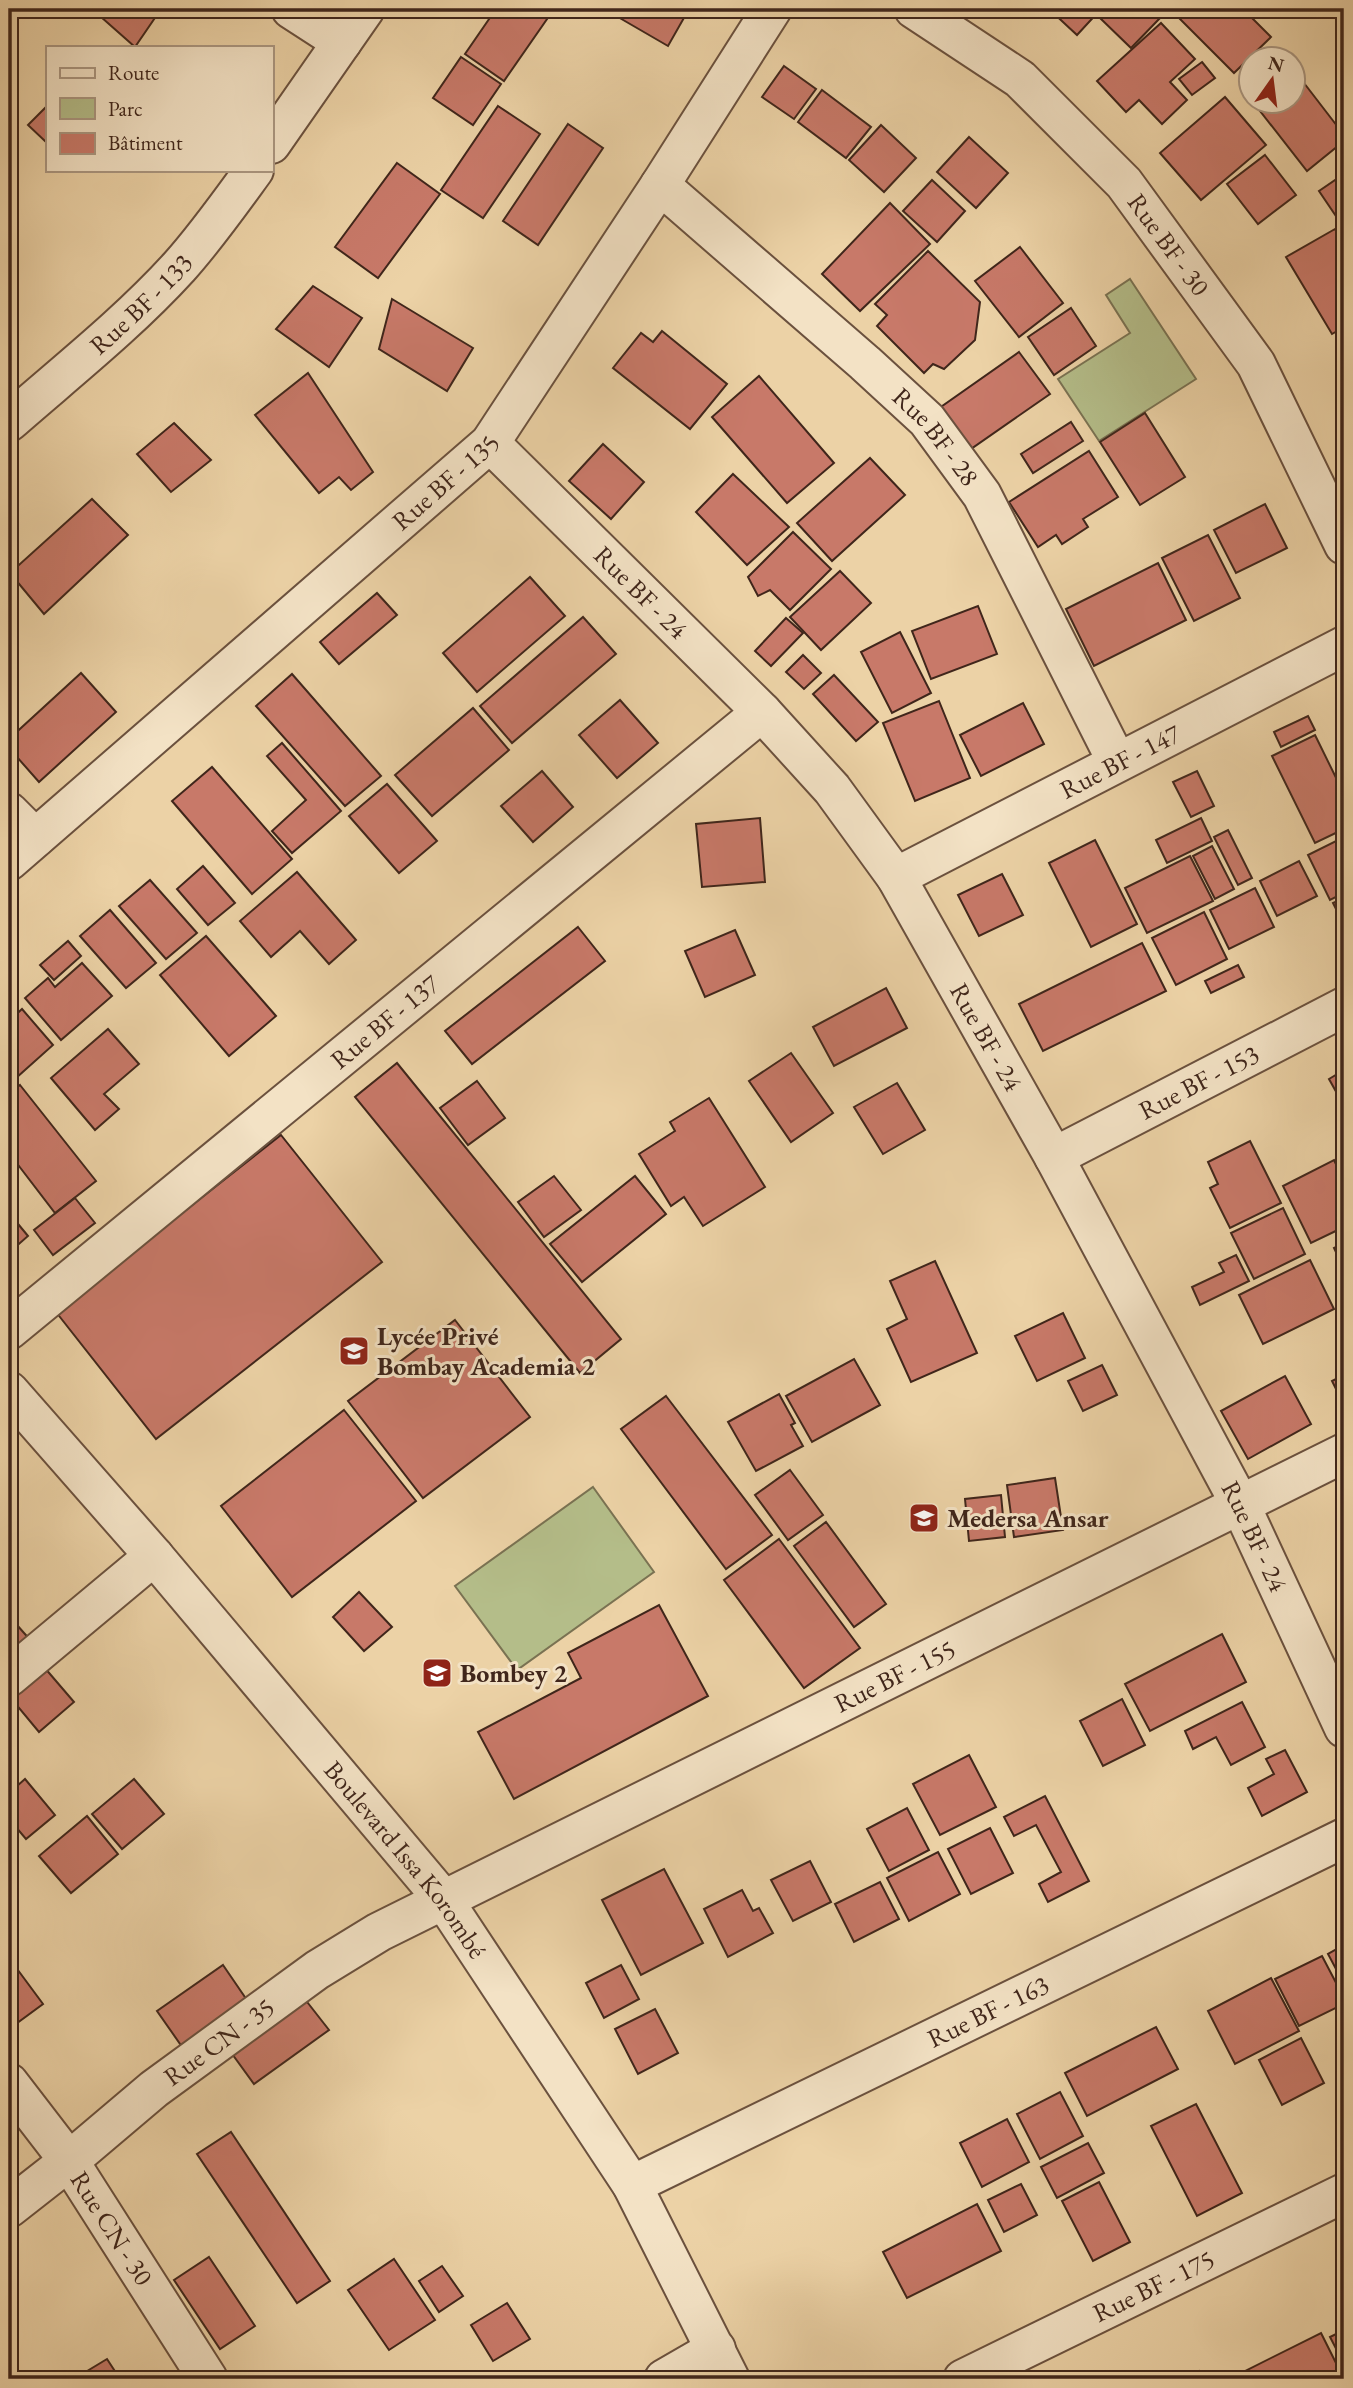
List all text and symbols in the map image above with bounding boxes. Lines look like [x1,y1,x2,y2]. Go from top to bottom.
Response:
legend [46,46,273,172]
north arrow [1238,46,1308,116]
text: N [1266,50,1287,78]
text: Route [108,59,159,86]
text: Parc [108,95,142,122]
text: Bâtiment [108,129,183,156]
street label: Rue BF - 30 [1120,186,1217,302]
street label: Rue BF - 133 [82,247,200,362]
street label: Rue BF - 28 [885,380,987,493]
street label: Rue BF - 135 [385,428,508,538]
street label: Rue BF - 24 [587,538,695,646]
street label: Rue BF - 147 [1054,716,1187,807]
street label: Rue BF - 137 [323,967,447,1076]
street label: Rue BF - 24 [942,977,1030,1097]
street label: Rue BF - 153 [1133,1037,1265,1127]
place label: Lycée Privé Bombay Academia 2 [377,1319,595,1383]
school or university icon: Lycée Privé Bombay Academia 2 [337,1334,371,1368]
street label: Rue BF - 24 [1214,1475,1296,1598]
school or university icon: Medersa Ansar [907,1501,941,1535]
place label: Medersa Ansar [947,1501,1109,1535]
street label: Rue BF - 155 [829,1632,961,1720]
school or university icon: Bombey 2 [420,1656,454,1690]
place label: Bombey 2 [460,1656,568,1690]
street label: Boulevard Issa Korombé [317,1753,495,1965]
street label: Rue BF - 163 [922,1968,1054,2056]
street label: Rue CN - 35 [157,1990,281,2093]
street label: Rue CN - 30 [63,2165,161,2292]
street label: Rue BF - 175 [1087,2242,1220,2330]

